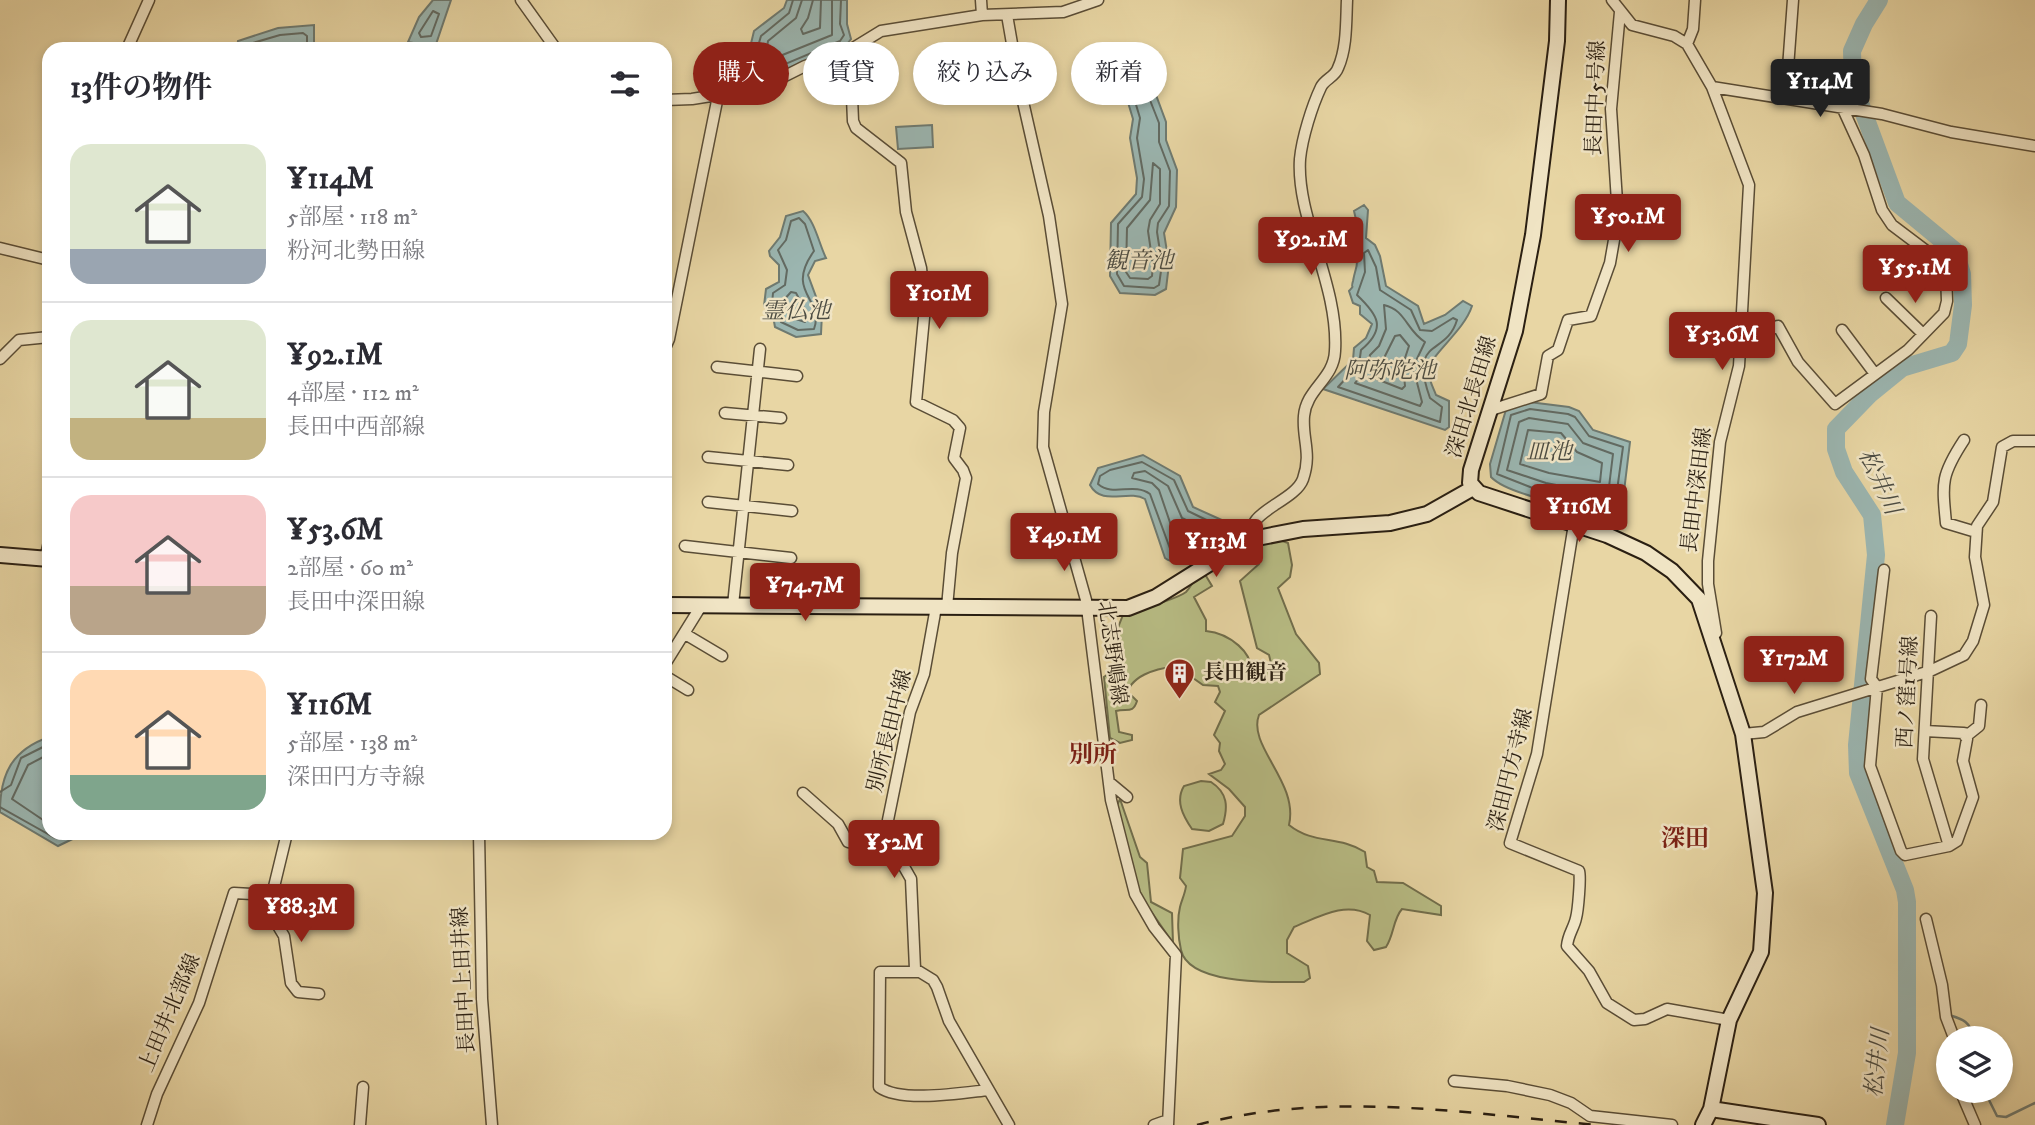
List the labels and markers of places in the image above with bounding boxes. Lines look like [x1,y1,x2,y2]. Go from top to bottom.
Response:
pin: ¥114M [1771,60,1869,119]
pin: ¥50.1M [1571,194,1685,254]
pin: ¥92.1M [1254,218,1368,277]
pin: ¥55.1M [1858,246,1972,305]
pin: ¥101M [890,272,988,331]
pin: ¥53.6M [1665,312,1779,372]
pin: ¥116M [1530,484,1628,544]
pin: ¥49.1M [1007,514,1121,573]
pin: ¥113M [1167,520,1265,579]
pin: ¥74.7M [748,564,862,623]
pin: ¥172M [1745,636,1843,696]
building icon: 長田観音 [1163,656,1197,700]
place label: 長田観音 [1203,660,1287,686]
pin: ¥52M [853,820,935,880]
pin: ¥88.3M [244,884,358,944]

